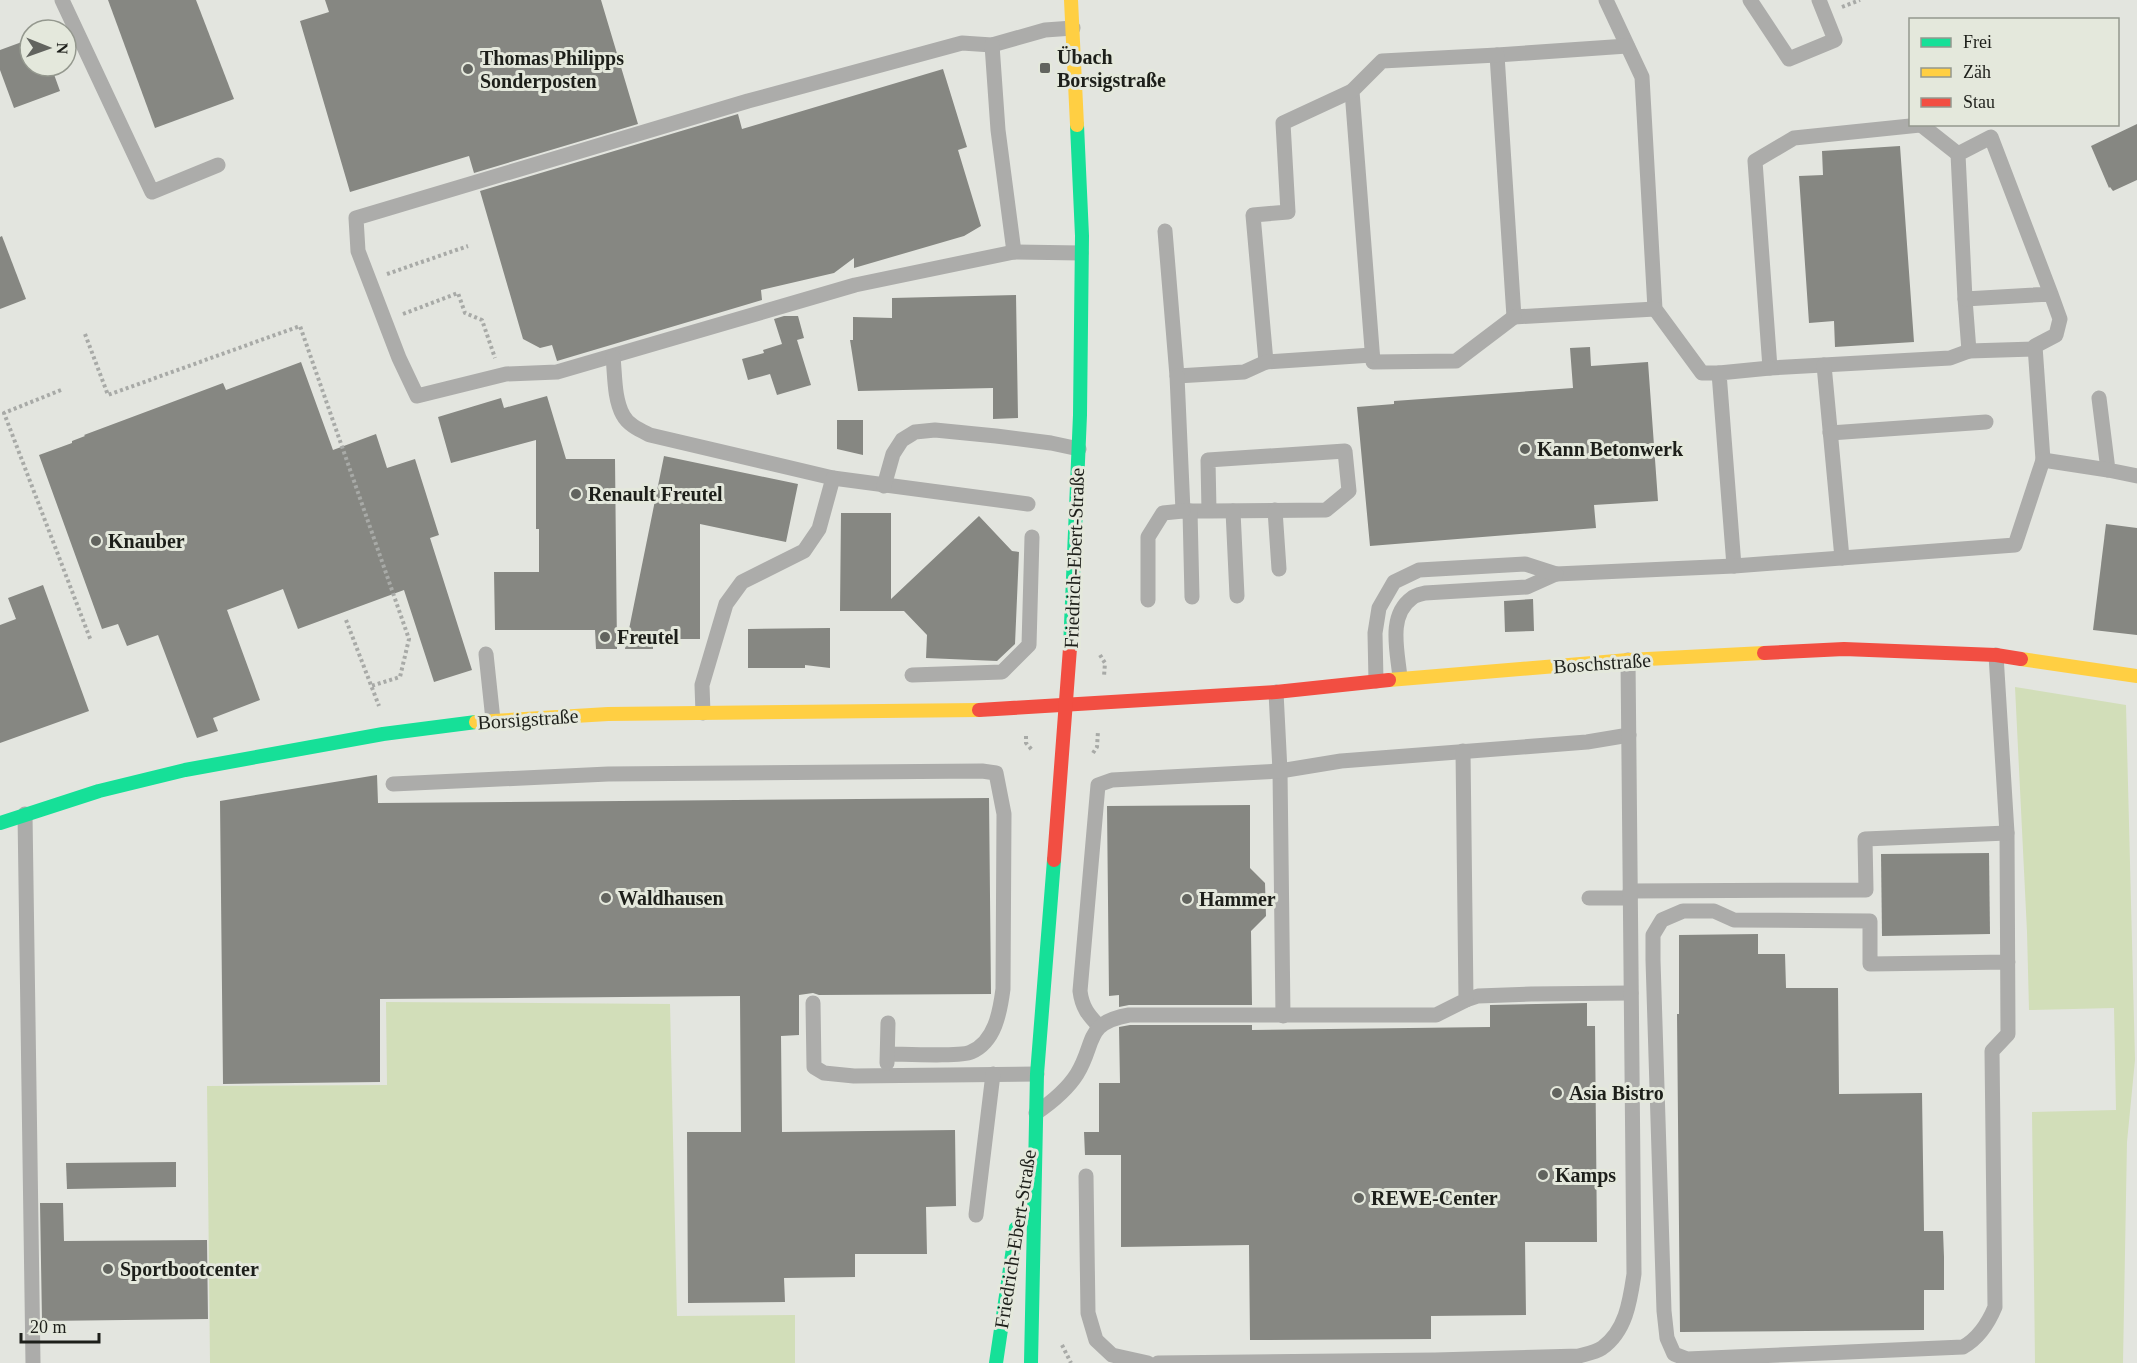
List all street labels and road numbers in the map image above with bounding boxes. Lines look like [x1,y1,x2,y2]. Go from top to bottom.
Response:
street label: Friedrich-Ebert-Straße [1060,467,1088,649]
street label: Boschstraße [1552,649,1652,677]
street label: Borsigstraße [477,704,579,734]
street label: Friedrich-Ebert-Straße [990,1148,1040,1330]

